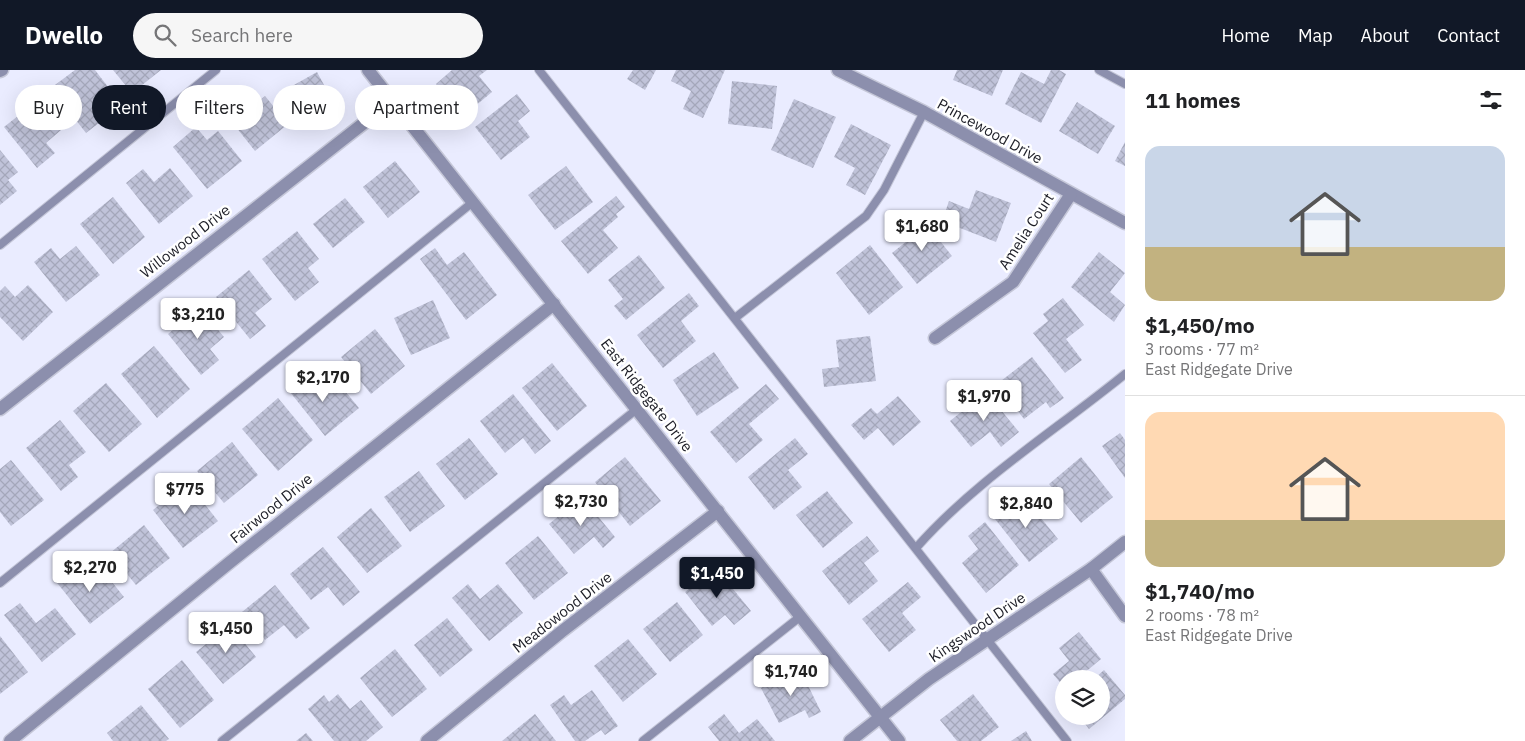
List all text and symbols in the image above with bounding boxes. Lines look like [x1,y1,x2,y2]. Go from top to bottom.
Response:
search box [133,13,483,58]
text: Dwello [25,19,103,51]
icon: search [151,21,179,49]
text: Search here [191,23,293,47]
text: Home [1222,24,1270,47]
text: Map [1298,24,1333,47]
text: About [1361,24,1409,47]
text: Contact [1437,24,1500,47]
chip: Buy [15,85,82,130]
chip: Rent [92,85,166,130]
chip: Filters [176,85,263,130]
chip: New [273,85,345,130]
chip: Apartment [355,85,478,130]
text: 11 homes [1145,86,1241,114]
icon: filters [1477,86,1505,114]
street label: Princewood Drive [934,94,1046,168]
icon: home [1280,179,1370,269]
street label: Amelia Court [994,189,1058,273]
street label: Willowood Drive [136,200,234,282]
pin: $1,680 [881,210,963,252]
text: $1,680 [896,216,948,236]
pin: $3,210 [157,298,239,340]
text: $3,210 [172,304,224,324]
text: $1,450/mo [1145,311,1255,339]
street label: East Ridgegate Drive [597,335,697,455]
text: 3 rooms · 77 m² [1145,339,1259,359]
text: East Ridgegate Drive [1145,359,1293,379]
pin: $2,170 [282,360,364,403]
text: $2,170 [297,367,349,387]
pin: $1,970 [943,380,1025,422]
text: $1,970 [958,386,1010,406]
icon: home [1280,444,1370,534]
street label: Fairwood Drive [226,469,316,547]
pin: $775 [155,472,215,515]
text: $775 [166,479,204,499]
pin: $2,730 [540,484,622,527]
pin: $2,840 [985,486,1067,529]
text: $2,730 [555,491,607,511]
text: $2,840 [1000,493,1052,513]
pin: $2,270 [49,550,131,593]
pin: $1,450 [676,556,758,599]
text: $2,270 [64,557,116,577]
text: $1,450 [691,563,743,583]
street label: Meadowood Drive [509,567,615,657]
text: $1,740/mo [1145,577,1255,605]
street label: Kingswood Drive [925,588,1029,666]
text: 2 rooms · 78 m² [1145,605,1259,625]
pin: $1,450 [185,612,267,654]
text: $1,450 [200,618,252,638]
text: East Ridgegate Drive [1145,625,1293,645]
pin: $1,740 [750,654,832,697]
text: $1,740 [765,661,817,681]
map controls [1055,670,1110,725]
button: layers [1055,670,1110,725]

